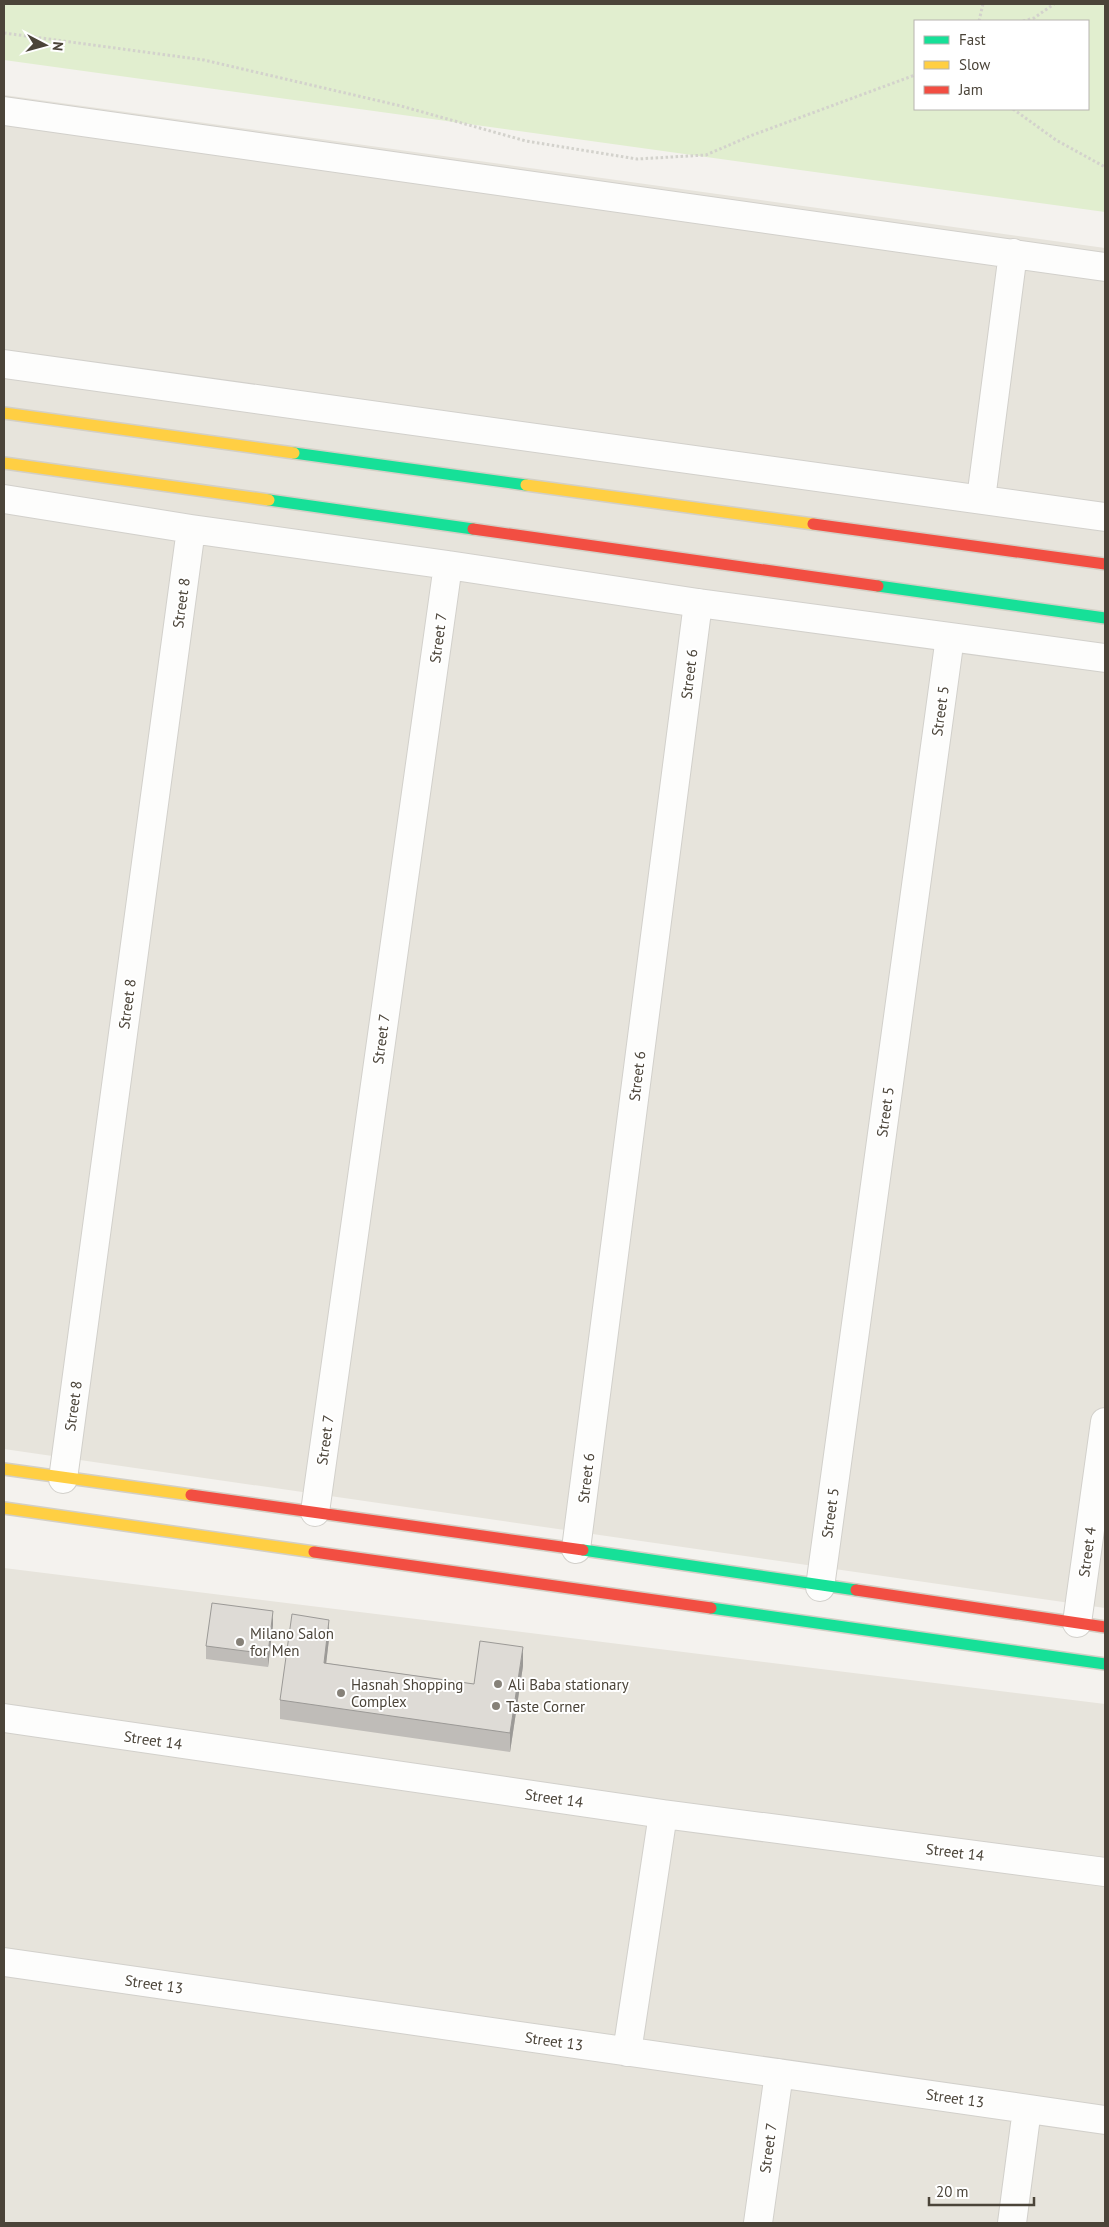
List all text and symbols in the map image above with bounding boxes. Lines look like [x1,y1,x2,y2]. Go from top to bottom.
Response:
north arrow [20,20,70,70]
legend [914,20,1089,110]
text: Fast [959,30,986,49]
text: N [48,41,67,52]
text: Slow [959,55,990,74]
text: Jam [958,80,983,99]
street label: Street 8 [168,577,194,629]
street label: Street 7 [425,612,451,664]
street label: Street 6 [676,648,702,700]
street label: Street 5 [927,685,953,737]
street label: Street 8 [114,978,140,1030]
street label: Street 7 [368,1013,394,1065]
street label: Street 6 [624,1050,650,1102]
street label: Street 5 [872,1086,898,1138]
street label: Street 8 [60,1380,86,1432]
street label: Street 7 [312,1414,338,1466]
street label: Street 6 [573,1452,599,1504]
street label: Street 5 [817,1487,843,1539]
street label: Street 4 [1074,1526,1100,1578]
place label: Milano Salon for Men [250,1624,334,1660]
marker: Milano Salon for Men [234,1636,246,1648]
place label: Hasnah Shopping Complex [351,1675,463,1711]
place label: Ali Baba stationary [508,1675,629,1694]
marker: Ali Baba stationary [492,1678,504,1690]
marker: Hasnah Shopping Complex [335,1687,347,1699]
place label: Taste Corner [506,1697,585,1716]
marker: Taste Corner [490,1700,502,1712]
street label: Street 14 [123,1727,183,1753]
street label: Street 14 [524,1785,584,1811]
street label: Street 14 [925,1839,985,1865]
street label: Street 13 [124,1971,184,1997]
street label: Street 13 [524,2028,584,2054]
street label: Street 13 [925,2085,985,2111]
street label: Street 7 [755,2122,781,2174]
scale bar [929,2174,1034,2206]
text: 20 m [936,2182,969,2201]

